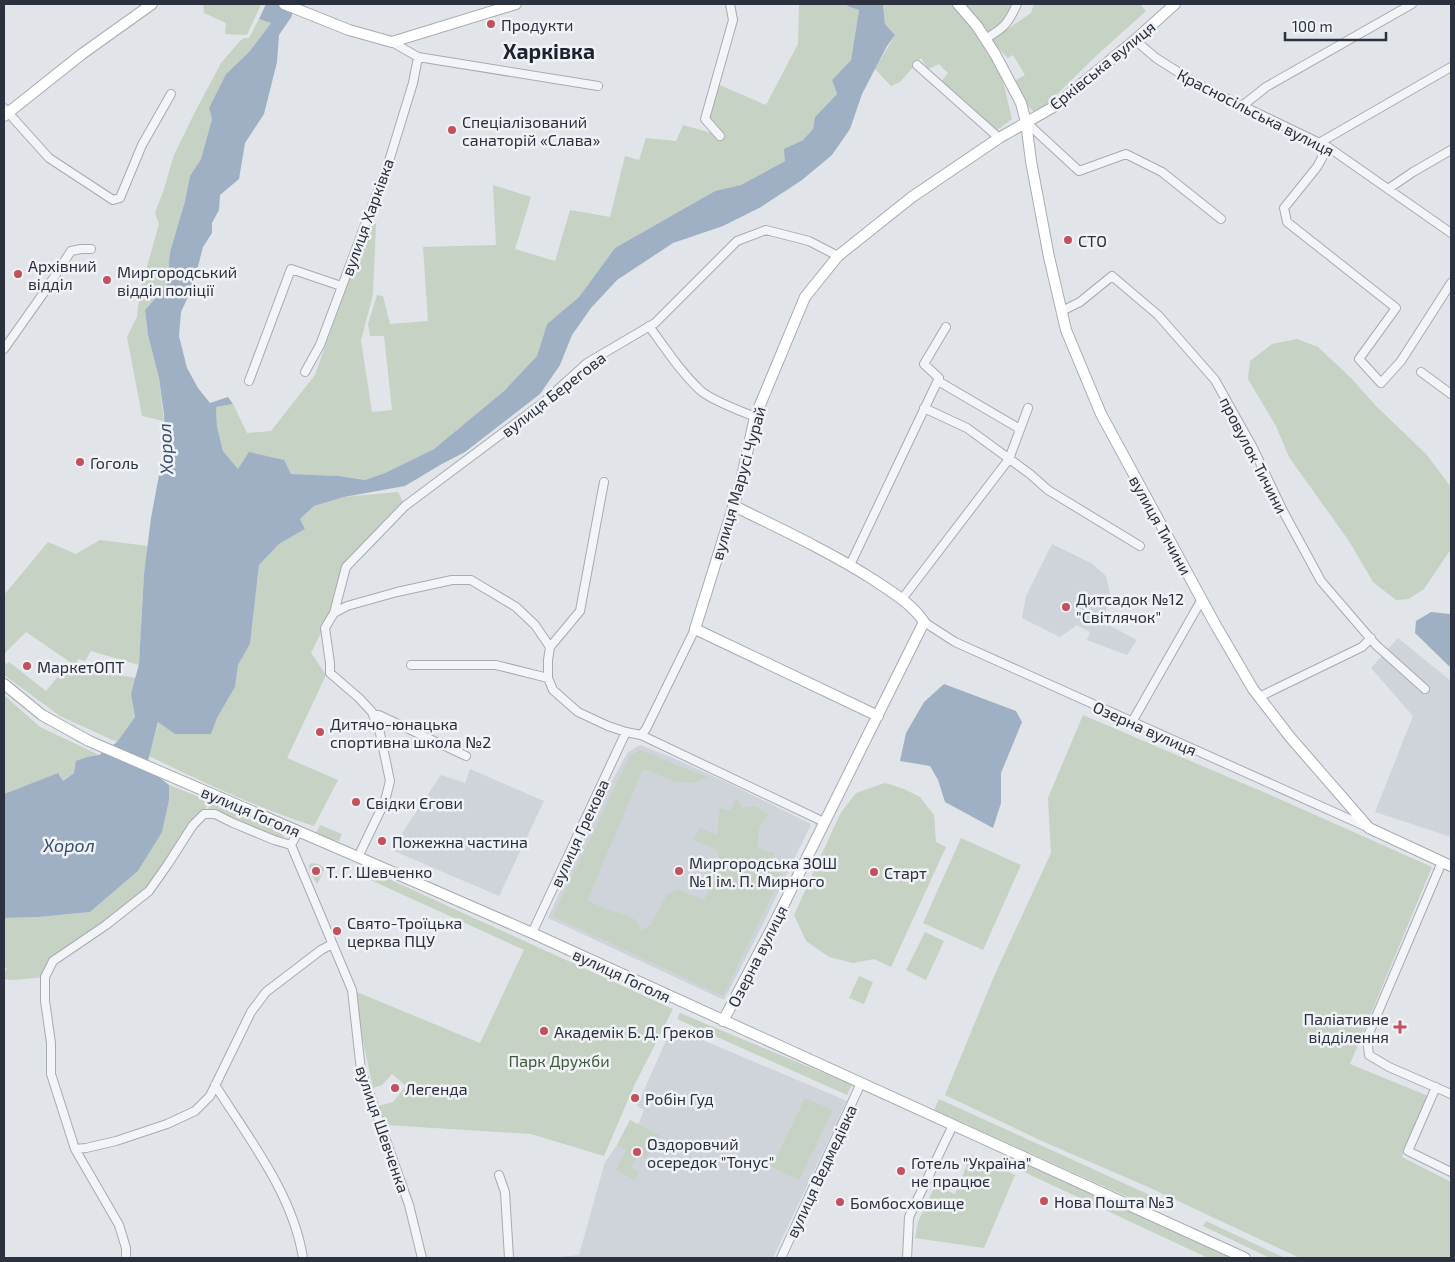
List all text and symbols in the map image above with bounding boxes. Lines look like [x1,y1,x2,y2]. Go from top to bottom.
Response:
scale bar [1285,10,1386,42]
place label: Продукти [501,15,574,35]
street label: Єрківська вулиця [1045,17,1159,114]
text: 100 m [1292,17,1333,35]
marker: Продукти [485,18,497,30]
district label: Харківка [503,38,595,63]
street label: Красносільська вулиця [1174,64,1338,161]
place label: Спеціалізований санаторій «Слава» [462,112,600,149]
marker: Спеціалізований санаторій «Слава» [446,124,458,136]
street label: вулиця Харківка [337,156,398,279]
place label: СТО [1078,231,1107,250]
marker: СТО [1062,234,1074,246]
place label: Архівний відділ [28,256,97,293]
place label: Миргородський відділ поліції [117,262,237,299]
marker: Архівний відділ [12,268,24,280]
marker: Миргородський відділ поліції [101,274,113,286]
street label: вулиця Берегова [497,347,610,441]
street label: провулок Тичини [1215,393,1292,517]
street label: вулиця Марусі Чурай [707,404,770,562]
water label: Хорол [153,423,177,476]
place label: Гоголь [90,453,138,472]
marker: Гоголь [74,456,86,468]
street label: вулиця Тичини [1125,472,1196,579]
place label: Дитсадок №12 "Світлячок" [1076,589,1184,626]
marker: Дитсадок №12 "Світлячок" [1060,601,1072,613]
place label: МаркетОПТ [37,657,125,676]
marker: МаркетОПТ [21,660,33,672]
street label: Озерна вулиця [1090,697,1200,760]
place label: Дитячо-юнацька спортивна школа №2 [330,714,491,751]
marker: Дитячо-юнацька спортивна школа №2 [314,726,326,738]
street label: вулиця Грекова [546,776,613,890]
street label: вулиця Гоголя [198,782,303,841]
place label: Свідки Єгови [366,793,463,812]
marker: Свідки Єгови [350,796,362,808]
place label: Пожежна частина [392,832,528,851]
water label: Хорол [42,834,95,856]
marker: Пожежна частина [376,835,388,847]
place label: Миргородська ЗОШ №1 ім. П. Мирного [689,853,837,890]
place label: Т. Г. Шевченко [326,862,432,881]
place label: Старт [884,863,927,882]
marker: Т. Г. Шевченко [310,865,322,877]
marker: Миргородська ЗОШ №1 ім. П. Мирного [673,865,685,877]
marker: Старт [868,866,880,878]
street label: Озерна вулиця [723,902,792,1010]
place label: Свято-Троїцька церква ПЦУ [347,913,462,950]
marker: Свято-Троїцька церква ПЦУ [331,925,343,937]
street label: вулиця Гоголя [570,944,674,1007]
place label: Паліативне відділення [1304,1009,1389,1046]
marker: Паліативне відділення [1393,1020,1407,1034]
place label: Академік Б. Д. Греков [554,1022,714,1041]
marker: Академік Б. Д. Греков [538,1025,550,1037]
park label: Парк Дружби [508,1051,610,1071]
street label: вулиця Шевченка [351,1063,414,1195]
place label: Легенда [405,1079,467,1098]
marker: Легенда [389,1082,401,1094]
place label: Робін Гуд [645,1089,714,1109]
marker: Робін Гуд [629,1092,641,1104]
street label: вулиця Ведмедівка [782,1101,861,1241]
place label: Оздоровчий осередок "Тонус" [647,1134,774,1172]
marker: Оздоровчий осередок "Тонус" [631,1146,643,1158]
place label: Готель "Україна" не працює [911,1153,1031,1190]
marker: Готель "Україна" не працює [895,1165,907,1177]
place label: Нова Пошта №3 [1054,1192,1174,1211]
place label: Бомбосховище [850,1193,964,1212]
marker: Нова Пошта №3 [1038,1195,1050,1207]
marker: Бомбосховище [834,1196,846,1208]

